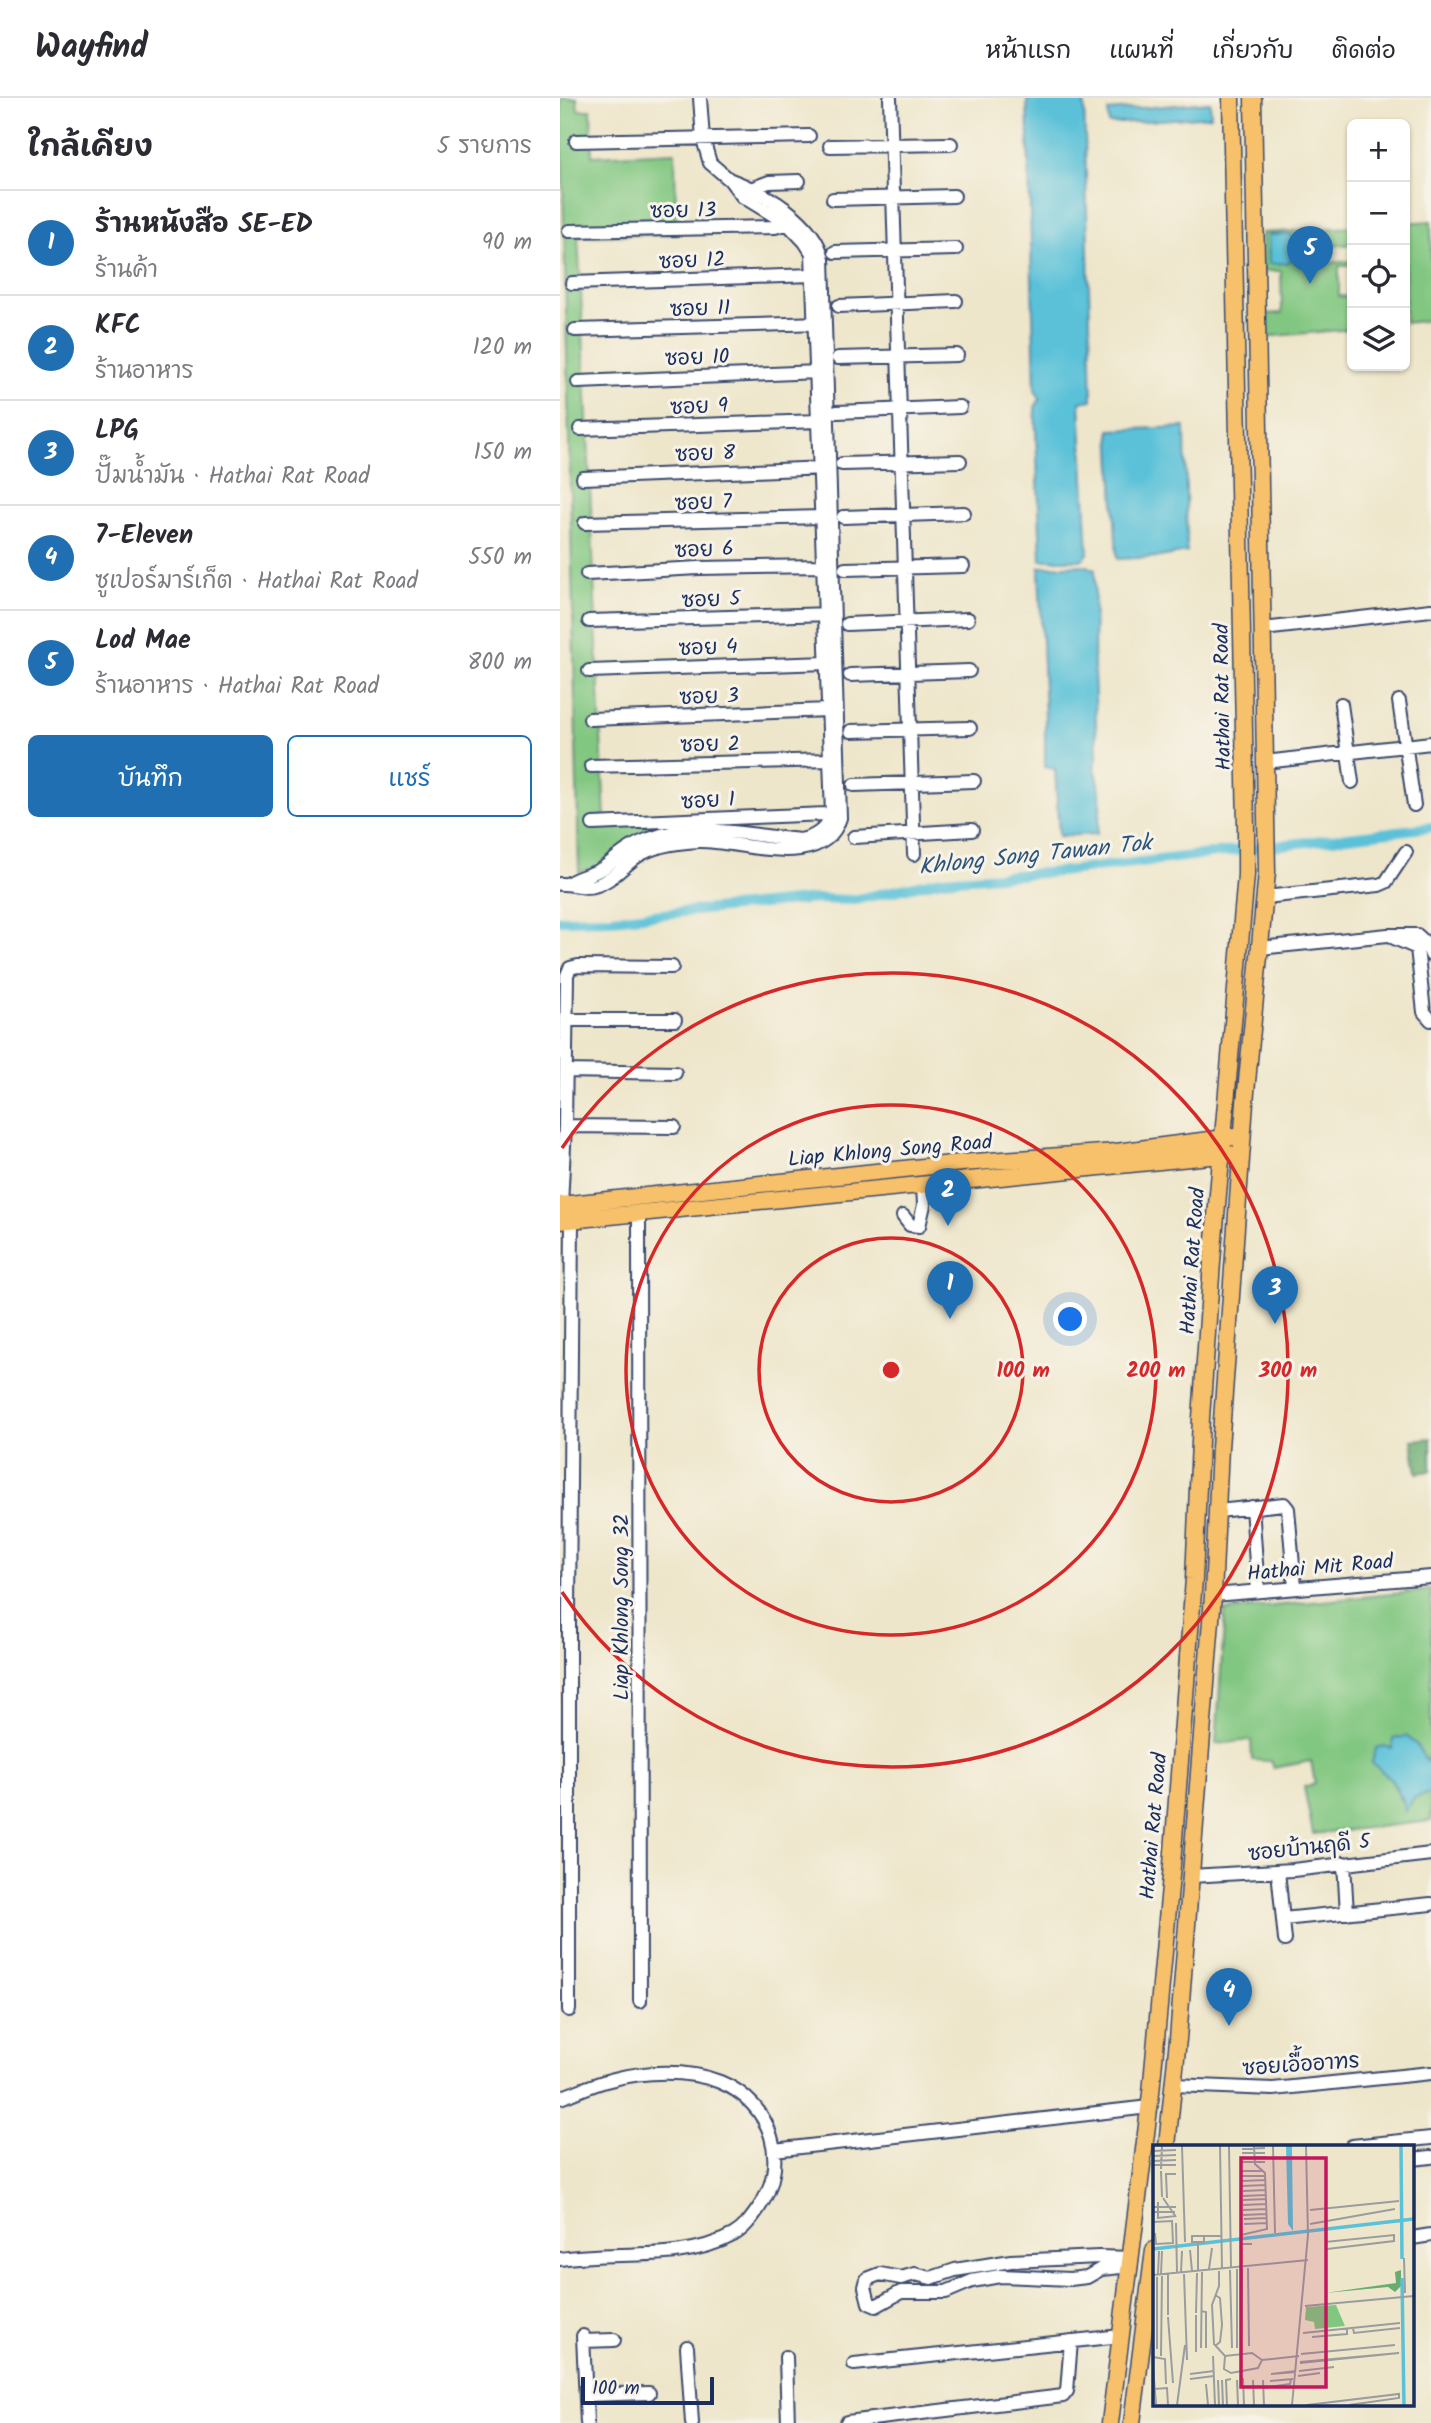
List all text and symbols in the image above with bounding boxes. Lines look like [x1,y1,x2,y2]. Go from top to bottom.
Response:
text: Wayfind [35,22,148,75]
text: หน้าแรก [986,32,1071,71]
text: แผนที่ [1109,32,1174,71]
text: เกี่ยวกับ [1212,32,1294,71]
text: ติดต่อ [1332,32,1396,71]
map controls [1347,119,1410,371]
button: + [1347,119,1410,182]
text: ใกล้เคียง [28,124,153,172]
text: 5 รายการ [437,129,532,165]
button: − [1347,182,1410,245]
street label: ซอย 13 [650,194,716,229]
text: ร้านหนังสือ SE-ED [95,204,313,246]
text: 1 [48,225,54,261]
text: 90 m [482,225,532,261]
pin: 5 [1287,226,1333,284]
street label: ซอย 12 [658,244,726,279]
button: locate [1347,245,1410,308]
text: ร้านค้า [95,253,158,289]
street label: ซอย 11 [669,292,731,327]
text: KFC [95,305,141,347]
button: layers [1347,308,1410,371]
text: 2 [44,330,58,366]
text: 120 m [472,330,532,366]
street label: ซอย 10 [664,341,730,376]
text: ร้านอาหาร [95,354,194,390]
street label: ซอย 9 [670,390,729,425]
text: LPG [95,410,139,452]
text: 3 [45,435,57,471]
text: 150 m [473,435,532,471]
street label: ซอย 8 [674,437,736,472]
text: ปั๊มน้ำมัน · Hathai Rat Road [95,459,370,495]
street label: ซอย 7 [674,486,734,521]
text: 7-Eleven [95,515,193,557]
street label: ซอย 6 [674,533,734,568]
text: 4 [45,540,57,576]
text: 550 m [468,540,532,576]
text: ซูเปอร์มาร์เก็ต · Hathai Rat Road [95,564,418,600]
street label: ซอย 5 [681,583,743,618]
text: Lod Mae [95,620,191,662]
street label: Hathai Rat Road [1206,623,1241,771]
street label: ซอย 4 [678,631,738,666]
text: 5 [45,645,57,681]
text: 800 m [468,645,532,681]
text: ร้านอาหาร · Hathai Rat Road [95,669,379,705]
street label: ซอย 3 [679,680,739,715]
street label: ซอย 2 [680,728,740,763]
button: บันทึก [28,735,273,817]
button: แชร์ [287,735,532,817]
street label: ซอย 1 [680,784,736,819]
water label: Khlong Song Tawan Tok [917,826,1157,886]
street label: Liap Khlong Song Road [787,1126,994,1177]
pin: 2 [925,1168,971,1226]
street label: Hathai Rat Road [1172,1186,1215,1336]
pin: 1 [927,1261,973,1319]
pin: 3 [1252,1266,1298,1324]
your location [1053,1302,1087,1336]
text: 100 m [996,1355,1050,1388]
text: 200 m [1126,1355,1186,1388]
text: 300 m [1258,1355,1317,1388]
centre of rings [879,1358,903,1382]
street label: Liap Khlong Song 32 [606,1513,639,1701]
street label: Hathai Mit Road [1246,1546,1395,1591]
street label: Hathai Rat Road [1132,1751,1177,1901]
street label: ซอยบ้านฤดี 5 [1246,1825,1374,1871]
pin: 4 [1206,1968,1252,2026]
street label: ซอยเอื้ออาทร [1241,2041,1361,2086]
inset map [1153,2145,1413,2406]
scale bar [581,2374,714,2406]
text: 100 m [592,2374,640,2404]

